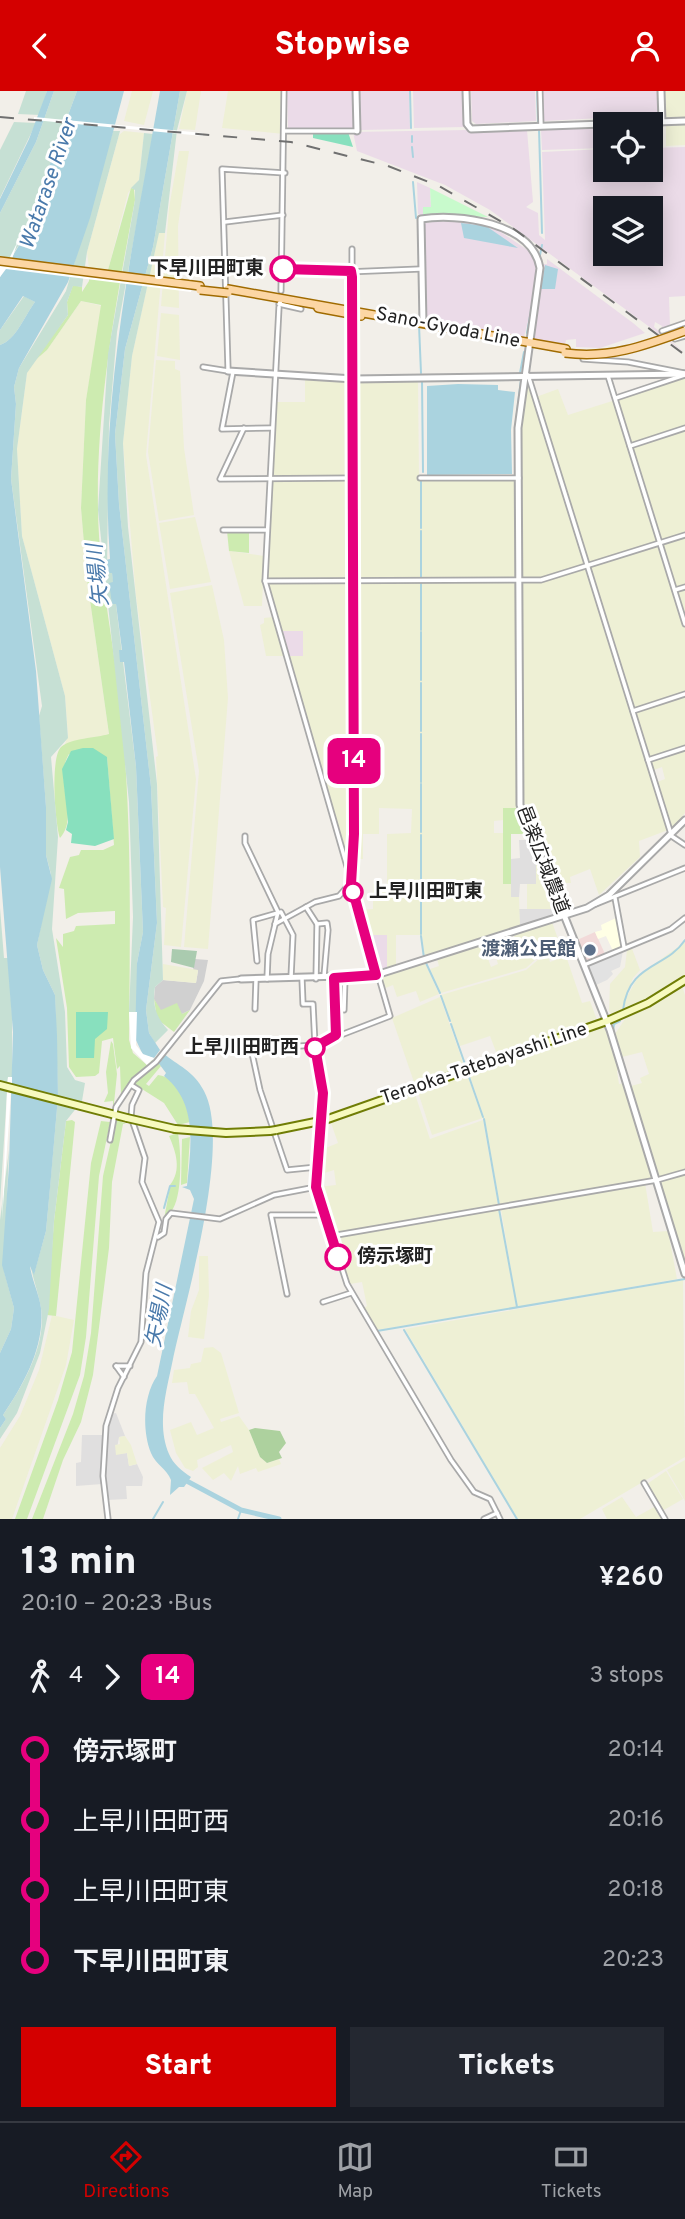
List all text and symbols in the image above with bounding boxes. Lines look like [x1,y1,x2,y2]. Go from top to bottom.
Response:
text: Stopwise [275,26,410,66]
icon: back [21,27,59,65]
icon: person [626,27,664,65]
map controls [593,112,663,266]
button: locate [593,112,663,182]
water label: Watarase River [14,113,85,253]
button: layers [593,196,663,266]
marker: 下早川田町東 [270,256,296,282]
place label: 下早川田町東 [150,257,264,281]
street label: Sano-Gyoda Line [374,302,522,354]
water label: 矢場川 [82,540,116,608]
line badge: 14 [322,738,386,784]
text: 14 [341,746,367,776]
street label: 邑楽広域農道 [510,802,574,918]
place label: 上早川田町東 [369,880,483,904]
marker: 上早川田町東 [343,882,363,902]
place label: 渡瀬公民館 [481,938,576,962]
marker: 渡瀬公民館 [582,942,598,958]
street label: Teraoka-Tatebayashi Line [378,1017,590,1111]
place label: 上早川田町西 [185,1036,299,1060]
marker: 上早川田町西 [305,1038,325,1058]
marker: 傍示塚町 [325,1244,351,1270]
place label: 傍示塚町 [357,1245,433,1269]
water label: 矢場川 [141,1281,180,1349]
text: 13 min [21,1539,137,1588]
text: ¥260 [599,1562,664,1595]
text: 20:10 – 20:23 · Bus [21,1590,212,1619]
icon: walk [21,1658,59,1696]
icon: forward [93,1658,131,1696]
text: 4 [69,1662,83,1691]
text: 14 [155,1662,180,1692]
text: 3 stops [589,1662,664,1691]
text: 20:14 [608,1736,664,1765]
text: 傍示塚町 [73,1737,177,1770]
text: 20:16 [608,1806,664,1835]
text: 上早川田町西 [73,1807,229,1840]
text: 20:18 [607,1876,664,1905]
text: 上早川田町東 [73,1877,229,1910]
text: 20:23 [602,1946,664,1975]
text: 下早川田町東 [73,1947,229,1980]
button: Start [21,2027,336,2107]
button: Tickets [350,2027,664,2107]
tab: Directions [83,2138,170,2204]
tab: Map [336,2138,374,2204]
tab: Tickets [541,2138,602,2204]

